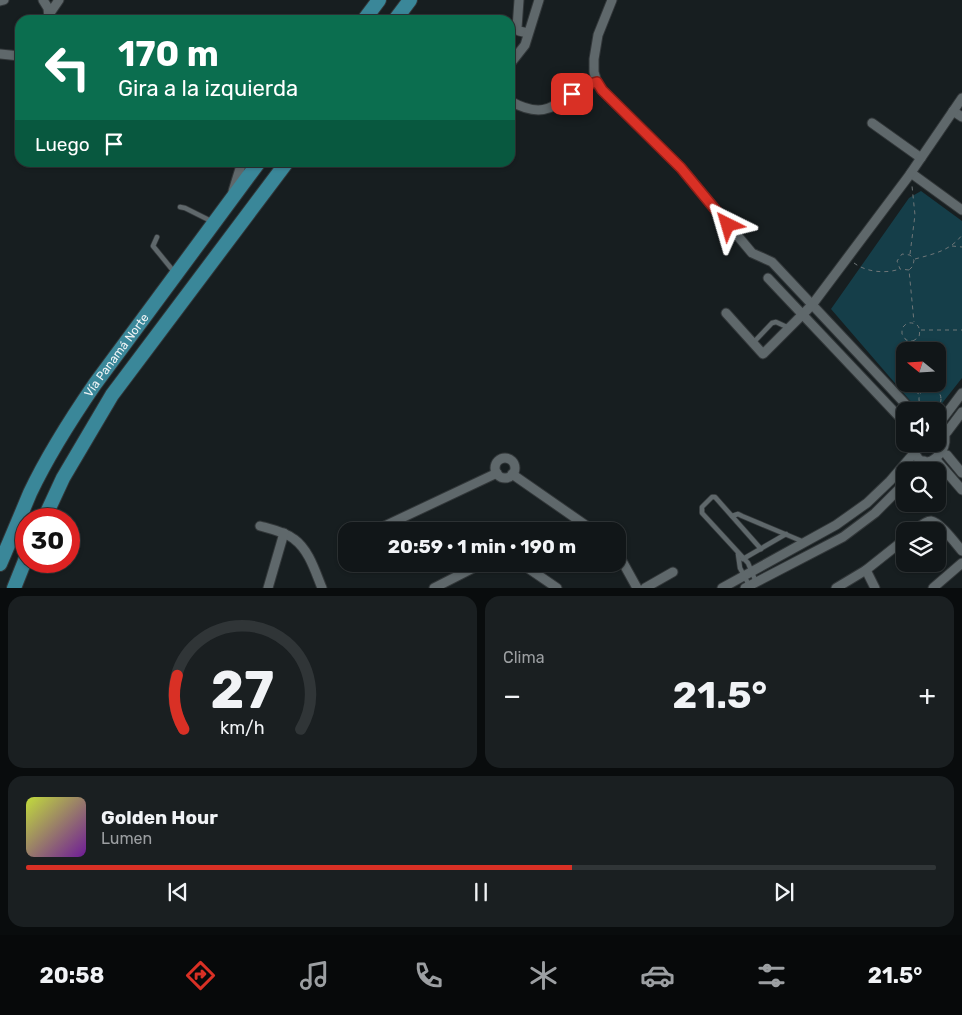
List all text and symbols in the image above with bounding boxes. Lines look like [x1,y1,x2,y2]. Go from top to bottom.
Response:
text: 170 m [118,33,219,75]
icon: left [35,35,100,100]
pin [551,73,593,115]
text: Gira a la izquierda [118,75,298,102]
icon: arrive [558,80,586,108]
icon: arrive [100,130,128,158]
text: Luego [35,133,90,156]
position arrow [701,198,753,250]
street label: Vía Panamá Norte [81,311,152,400]
north arrow [896,342,946,392]
map controls [896,342,946,572]
button: sound [896,402,946,452]
button: search [896,462,946,512]
speed limit sign: 30 [15,508,80,573]
button: layers [896,522,946,572]
text: 20:59 · 1 min · 190 m [388,535,576,558]
text: Clima [503,648,544,667]
text: 27 [211,659,274,721]
text: 21.5° [673,672,767,718]
text: − [503,679,521,712]
text: + [919,679,936,712]
text: km/h [220,717,265,738]
text: Golden Hour [101,806,218,829]
text: Lumen [101,829,152,848]
icon: previous [164,878,192,906]
icon: pause [467,878,495,906]
icon: next [770,878,798,906]
icon: directions [183,958,218,993]
icon: music [297,958,332,993]
icon: phone [411,958,446,993]
icon: climate [526,958,561,993]
icon: car [640,958,675,993]
icon: filters [754,958,789,993]
text: 20:58 [40,962,104,989]
text: 21.5° [868,962,922,989]

